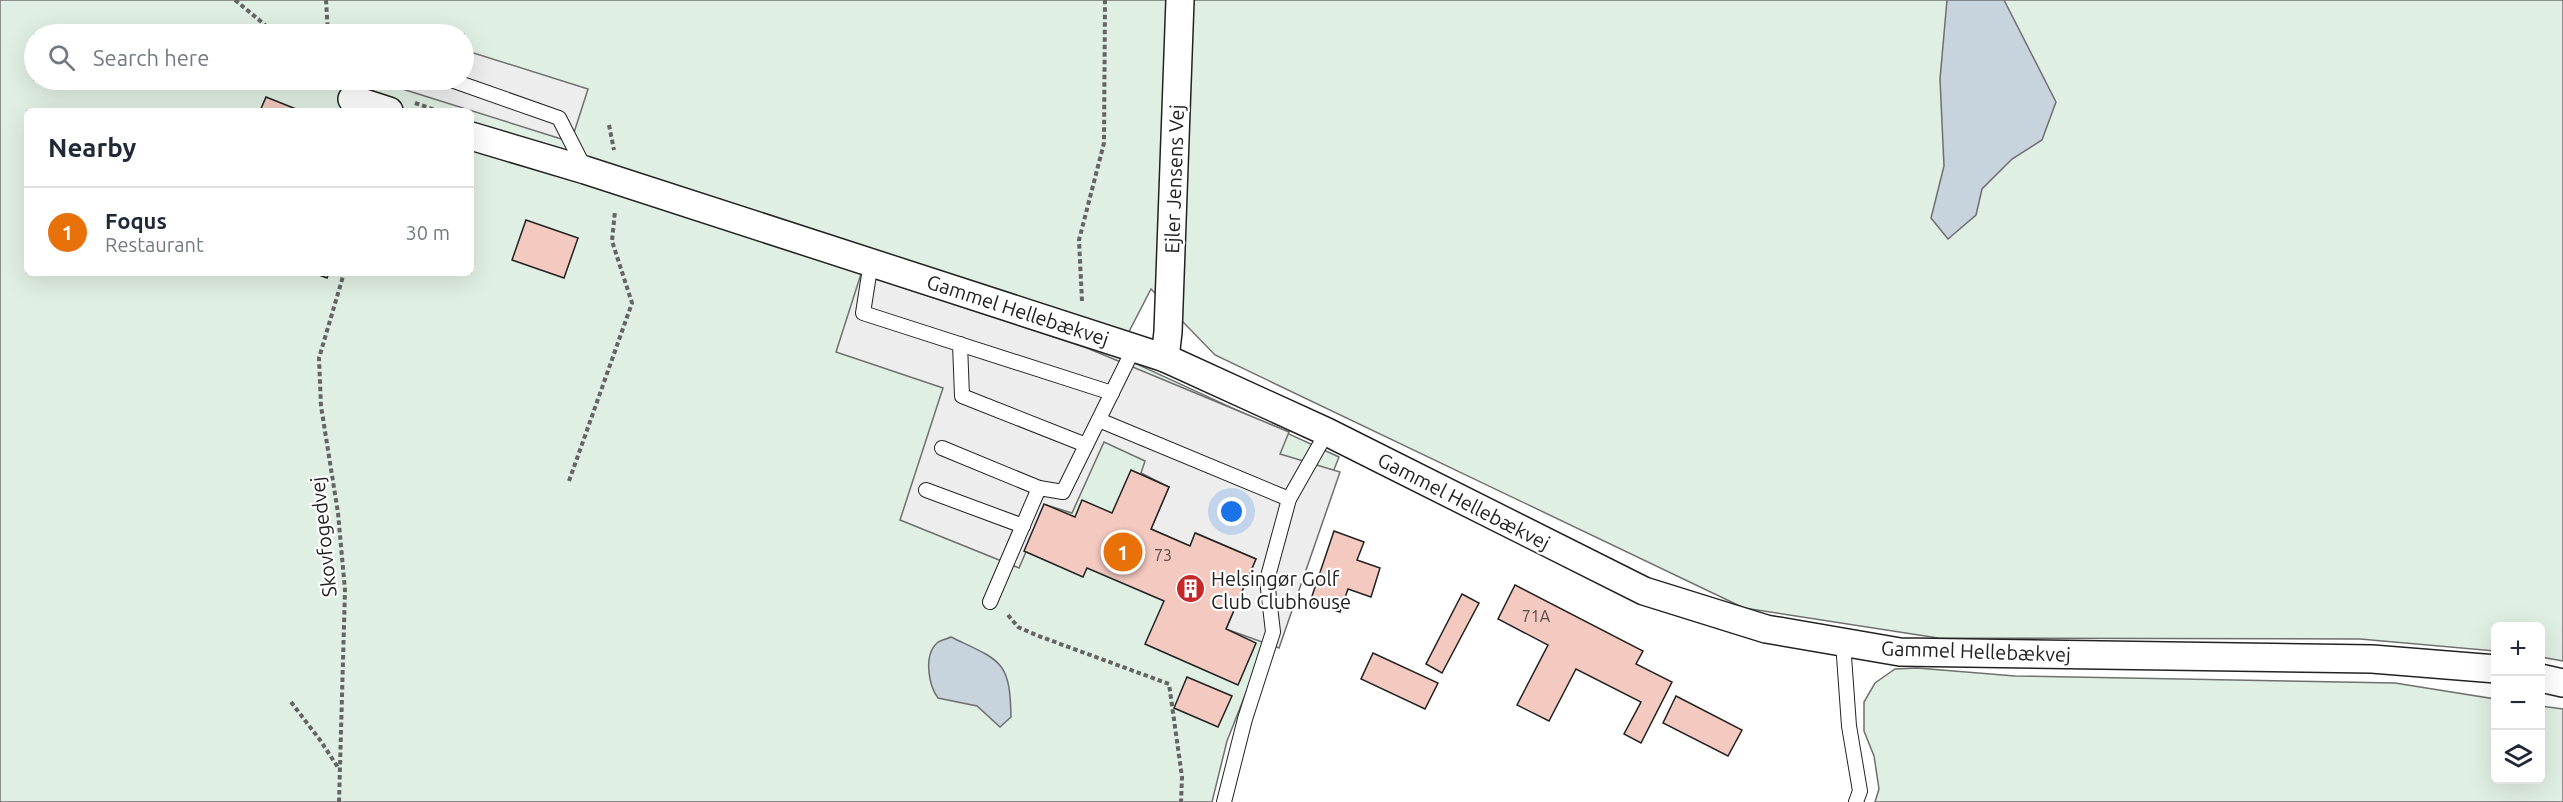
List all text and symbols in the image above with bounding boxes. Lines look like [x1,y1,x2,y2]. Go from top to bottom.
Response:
search box [24,24,474,90]
icon: search [45,41,78,74]
text: Search here [93,45,209,70]
street label: Ejler Jensens Vej [1160,104,1188,254]
text: Nearby [48,133,136,162]
text: Foqus [105,208,167,233]
text: 1 [62,221,73,244]
text: 30 m [406,221,450,244]
text: Restaurant [105,233,204,256]
street label: Gammel Hellebækvej [924,270,1112,350]
street label: Gammel Hellebækvej [1374,448,1554,554]
street label: Skovfogedvej [305,476,341,598]
your location [1217,497,1246,526]
pin: 1 [1104,530,1142,574]
house number: 73 [1154,546,1172,564]
place label: Helsingør Golf Club Clubhouse [1211,567,1351,613]
building icon: Helsingør Golf Club Clubhouse [1174,573,1206,605]
house number: 71A [1522,607,1551,625]
map controls [2491,622,2545,784]
button: + [2491,622,2545,676]
street label: Gammel Hellebækvej [1881,636,2071,666]
button: − [2491,676,2545,730]
button: layers [2491,730,2545,784]

